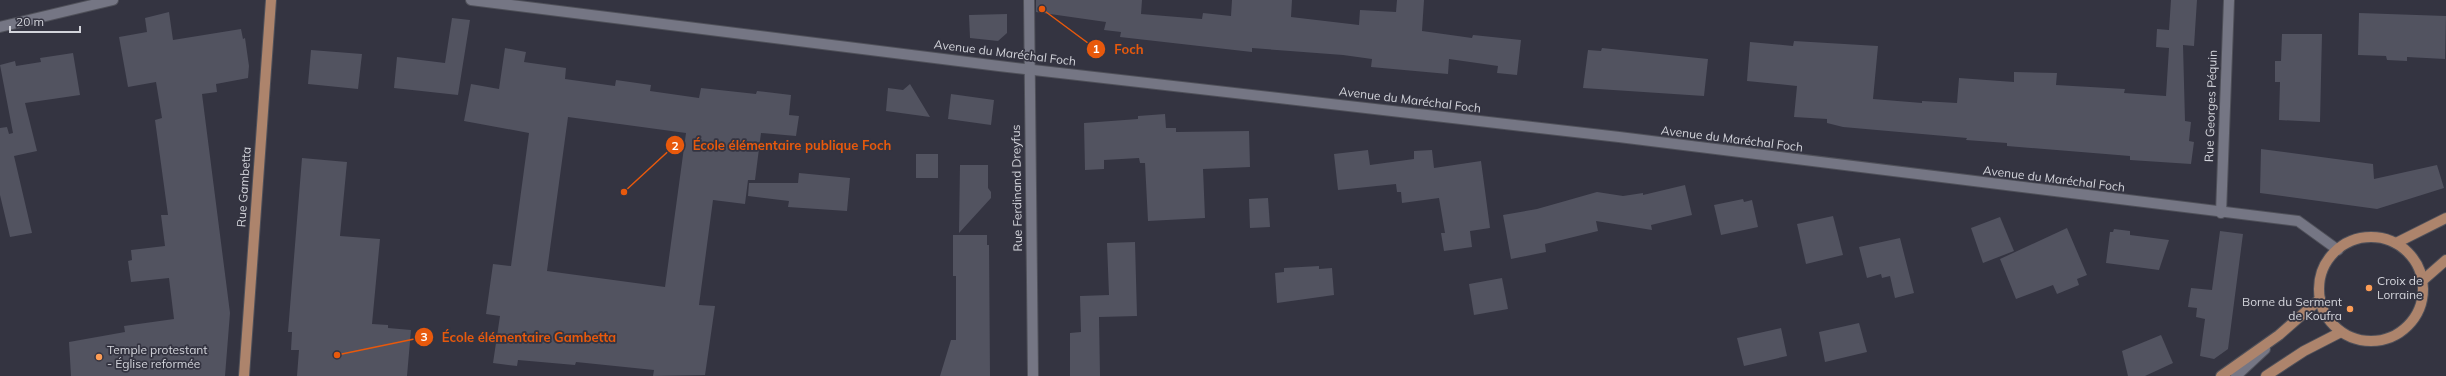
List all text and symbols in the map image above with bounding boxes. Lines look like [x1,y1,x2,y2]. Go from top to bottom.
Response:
scale bar [10,8,80,34]
text: 20 m [16,14,44,29]
street label: Avenue du Maréchal Foch [933,36,1077,69]
callout: Foch [1086,37,1151,62]
text: 1 [1092,41,1100,56]
text: Foch [1114,41,1144,57]
street label: Rue Georges Péquin [2201,50,2220,162]
street label: Avenue du Maréchal Foch [1338,83,1482,116]
street label: Avenue du Maréchal Foch [1660,122,1804,155]
street label: Rue Ferdinand Dreyfus [1008,124,1025,252]
callout: École élémentaire publique Foch [665,133,900,158]
text: École élémentaire publique Foch [693,137,891,153]
text: 2 [671,138,679,153]
street label: Rue Gambetta [233,146,254,228]
street label: Avenue du Maréchal Foch [1982,162,2126,195]
place label: Croix de Lorraine [2377,273,2423,302]
marker: Croix de Lorraine [2364,283,2374,293]
place label: Borne du Serment de Koufra [2242,294,2342,323]
marker: Borne du Serment de Koufra [2345,304,2355,314]
callout: École élémentaire Gambetta [414,325,624,350]
text: 3 [420,329,428,344]
text: École élémentaire Gambetta [442,329,616,345]
place label: Temple protestant - Église reformée [107,342,208,371]
marker: Temple protestant - Église reformée [94,352,104,362]

